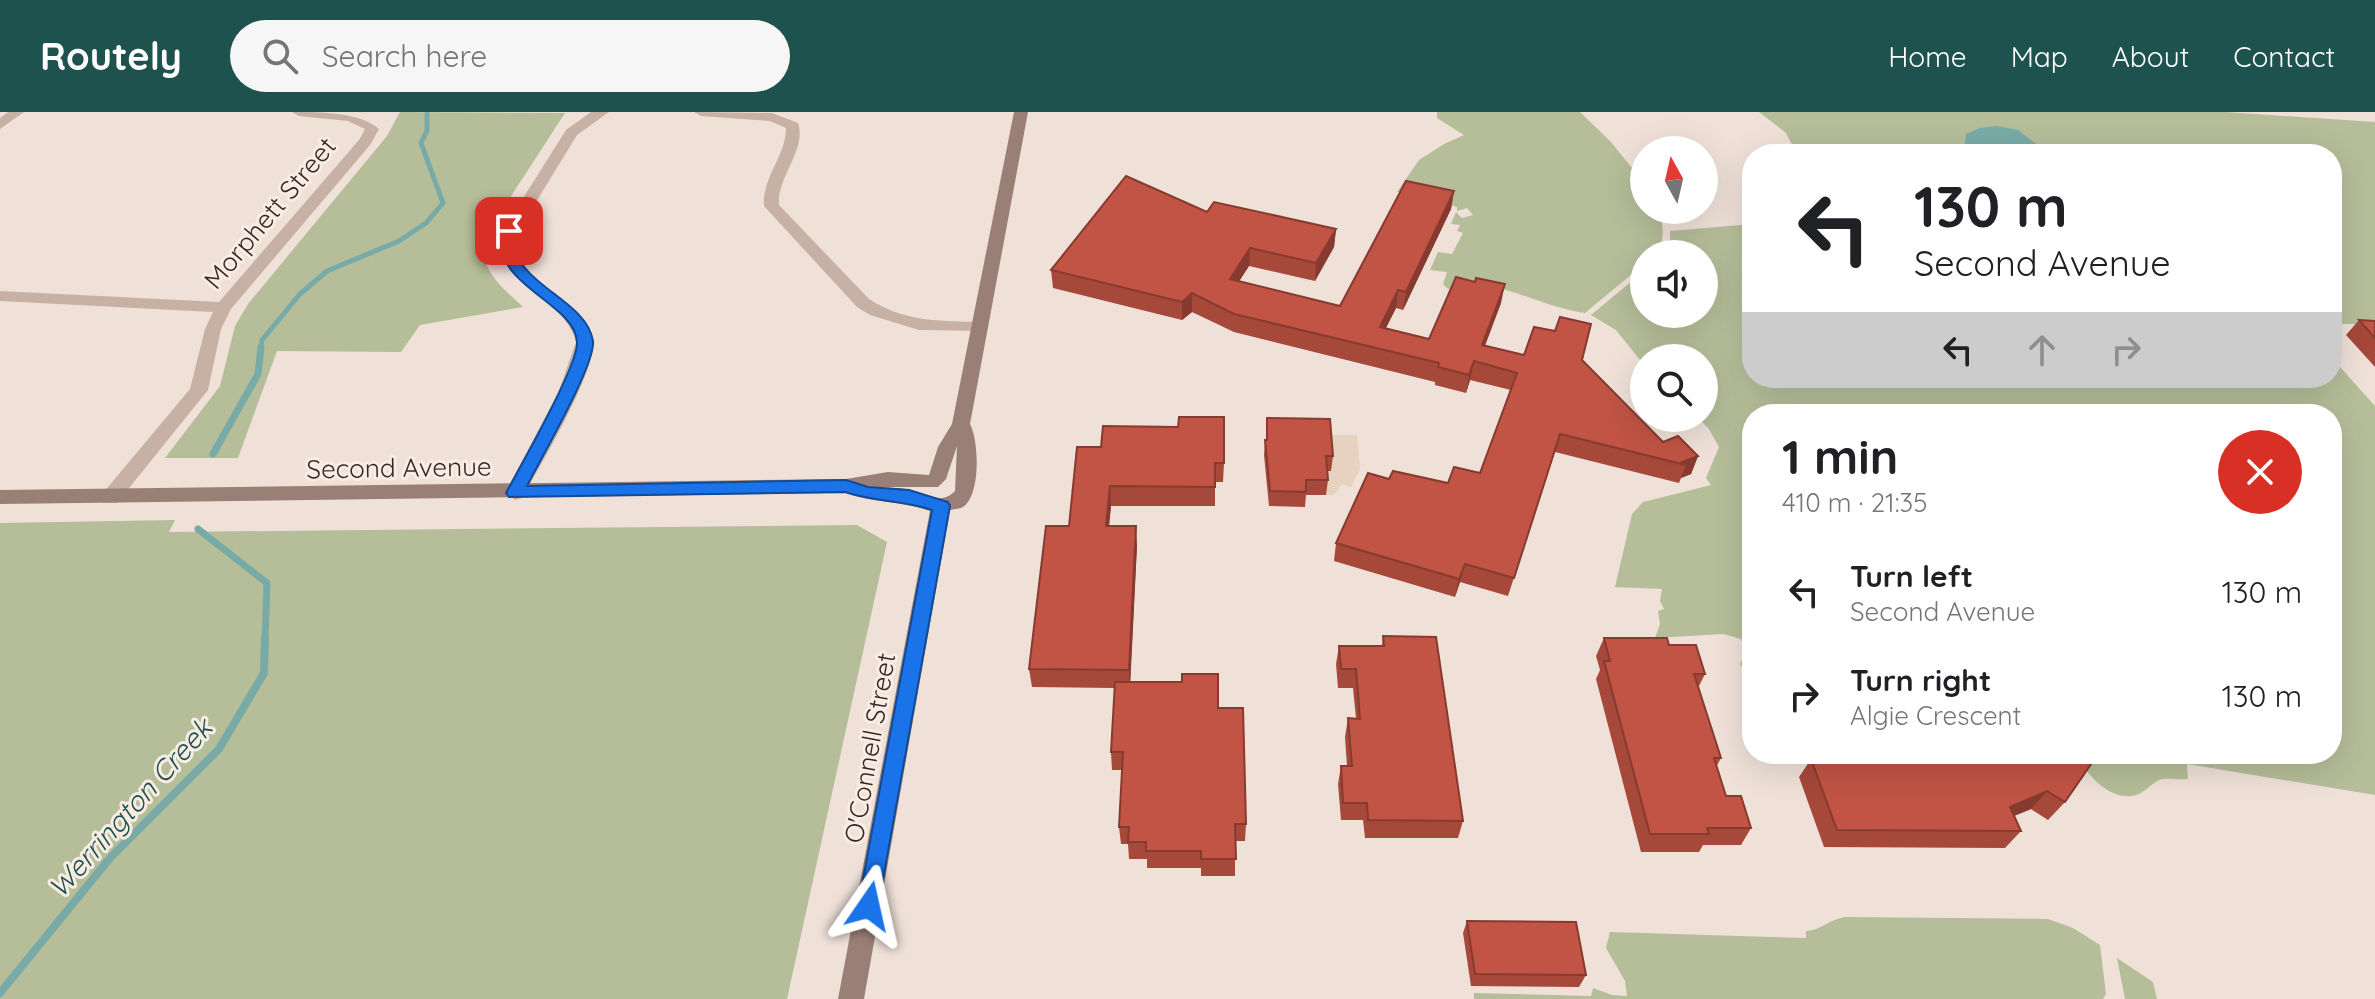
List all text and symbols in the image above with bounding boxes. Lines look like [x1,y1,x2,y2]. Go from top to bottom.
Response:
search box [230,20,790,92]
text: Routely [40,32,182,80]
icon: search [258,34,302,78]
text: Search here [322,37,487,75]
text: Home [1888,39,1967,74]
text: Map [2011,39,2068,74]
text: About [2112,39,2189,74]
text: Contact [2233,39,2335,74]
street label: Morphett Street [196,130,343,295]
north arrow [1630,136,1718,224]
map controls [1630,136,1718,432]
text: 130 m [1914,171,2068,241]
icon: left [1782,176,1886,280]
pin [475,197,543,265]
icon: arrive [487,209,531,253]
button: sound [1630,240,1718,328]
text: Second Avenue [1914,240,2171,285]
icon: left [1936,328,1980,372]
icon: ahead [2020,328,2064,372]
icon: right [2104,328,2148,372]
button: search [1630,344,1718,432]
text: 1 min [1782,426,1898,486]
button: close [2218,430,2302,514]
street label: Second Avenue [306,449,492,486]
text: 410 m · 21:35 [1782,486,1927,519]
text: Turn left [1850,557,1973,595]
icon: left [1782,570,1826,614]
text: 130 m [2222,573,2302,611]
text: Second Avenue [1850,595,2035,628]
street label: O'Connell Street [837,650,902,846]
text: Turn right [1850,661,1991,699]
icon: right [1782,674,1826,718]
text: 130 m [2222,677,2302,715]
text: Algie Crescent [1850,699,2021,732]
water label: Werrington Creek [40,709,221,904]
position arrow [827,864,911,948]

